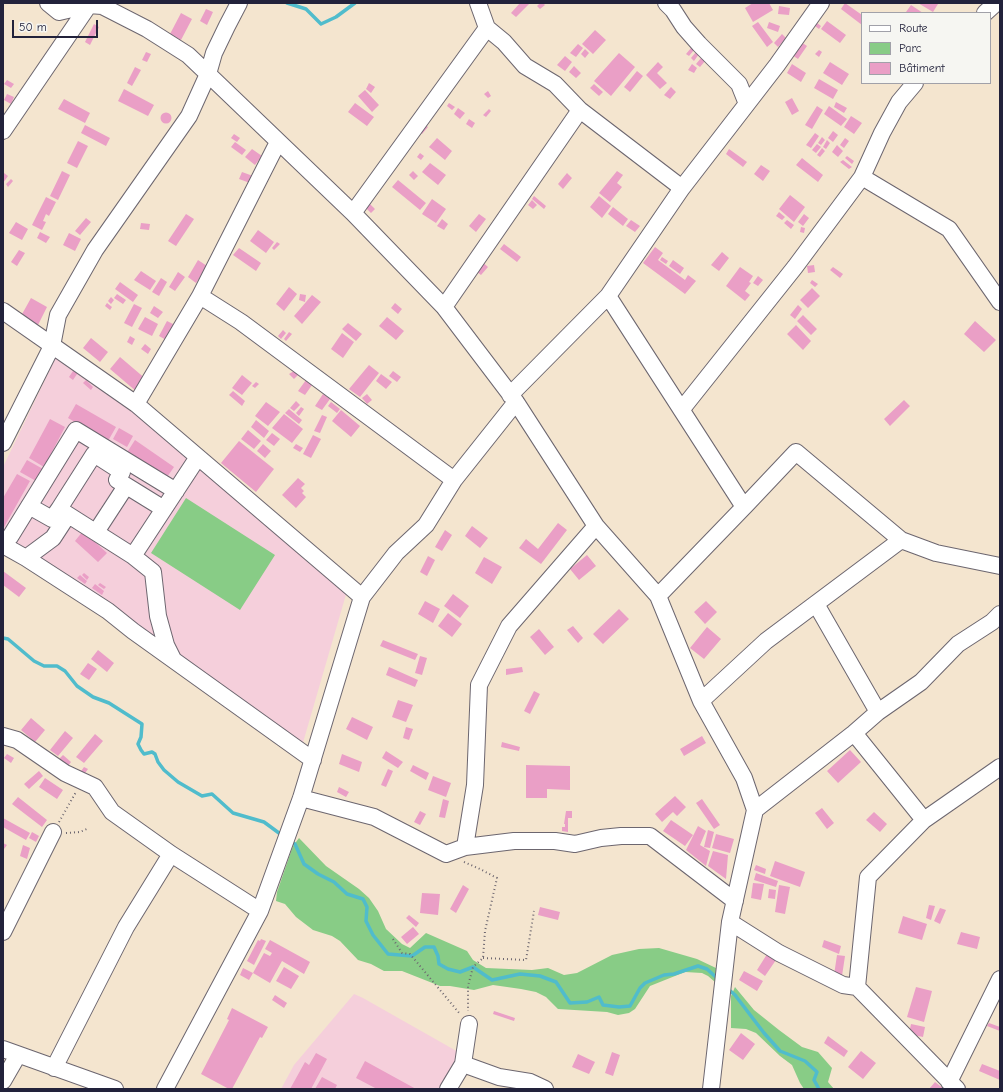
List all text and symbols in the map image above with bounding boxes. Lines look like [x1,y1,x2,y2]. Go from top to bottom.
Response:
scale bar [14,12,100,38]
legend [861,12,991,84]
text: 50 m [19,20,47,34]
text: Route [899,21,928,35]
text: Parc [899,41,922,55]
text: Bâtiment [899,61,945,75]

